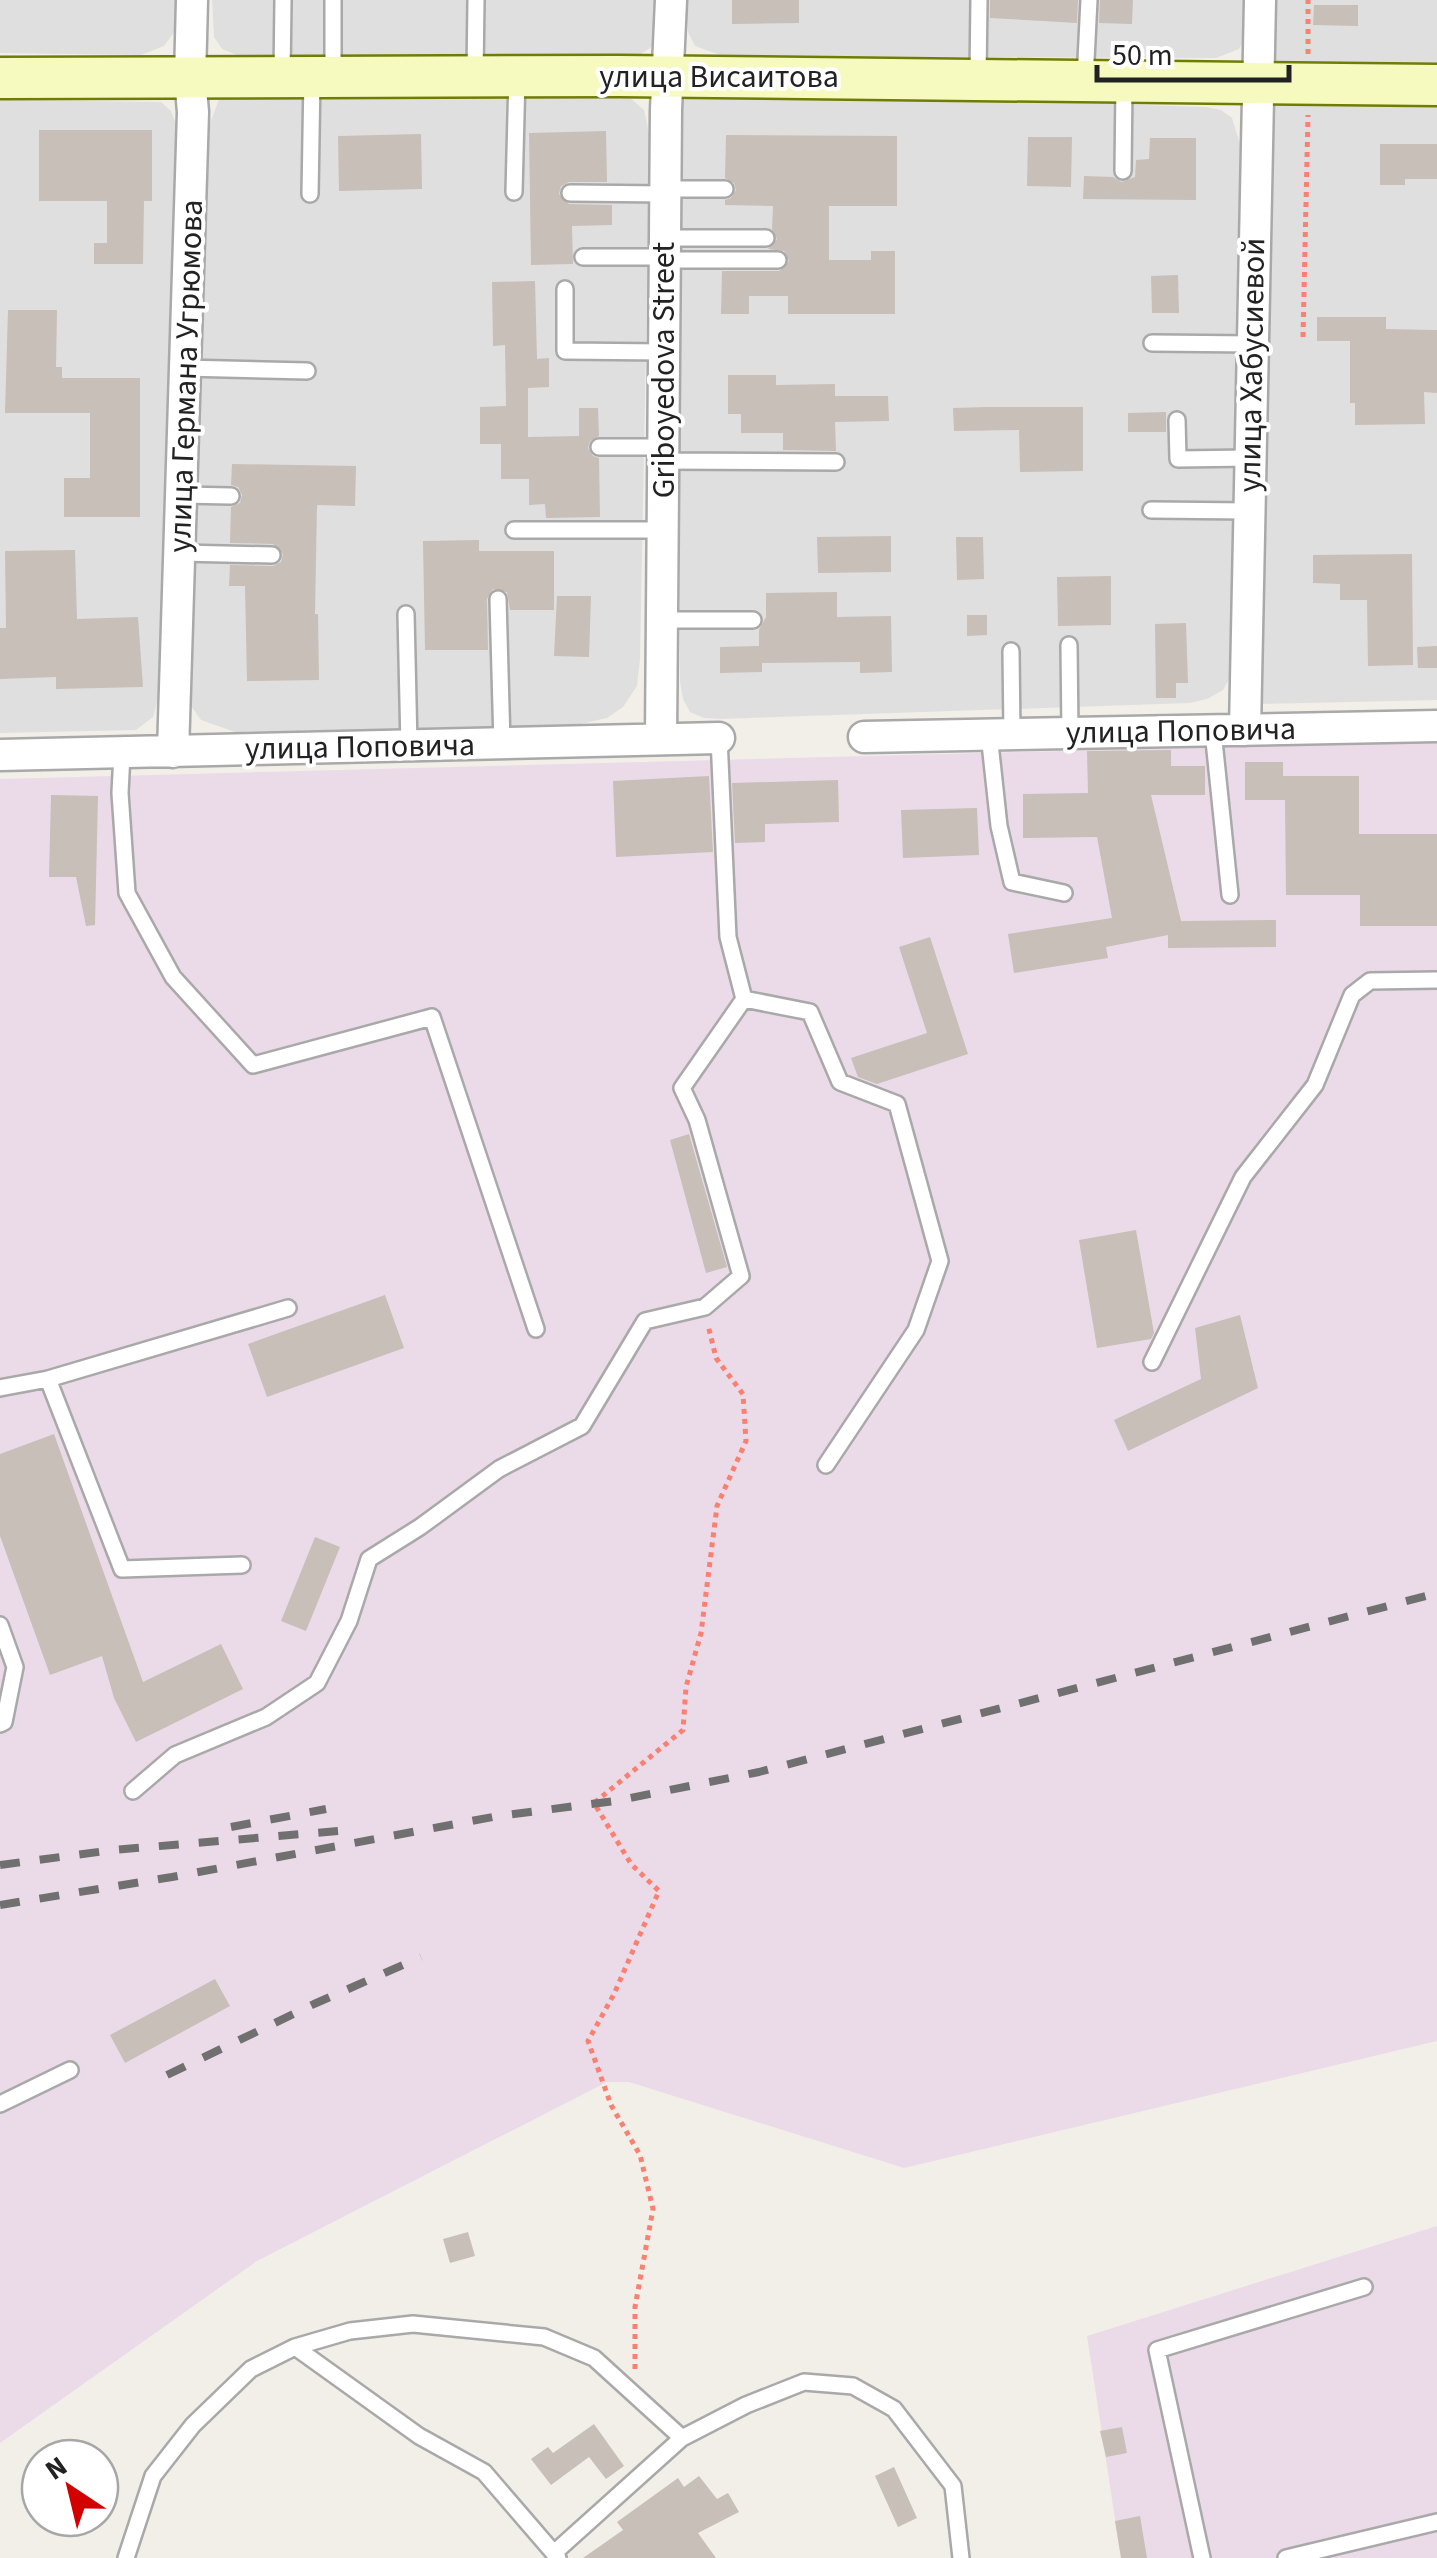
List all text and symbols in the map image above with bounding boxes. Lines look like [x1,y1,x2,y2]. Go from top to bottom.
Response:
scale bar [1097,20,1290,82]
text: 50 m [1112,34,1173,77]
street label: улица Висаитова [599,54,839,100]
street label: улица Германа Угрюмова [157,199,215,553]
street label: улица Хабусиевой [1227,237,1277,493]
street label: Griboyedova Street [641,242,687,498]
street label: улица Поповича [1066,706,1296,756]
street label: улица Поповича [245,722,475,772]
north arrow [20,2438,120,2538]
text: N [37,2447,75,2490]

